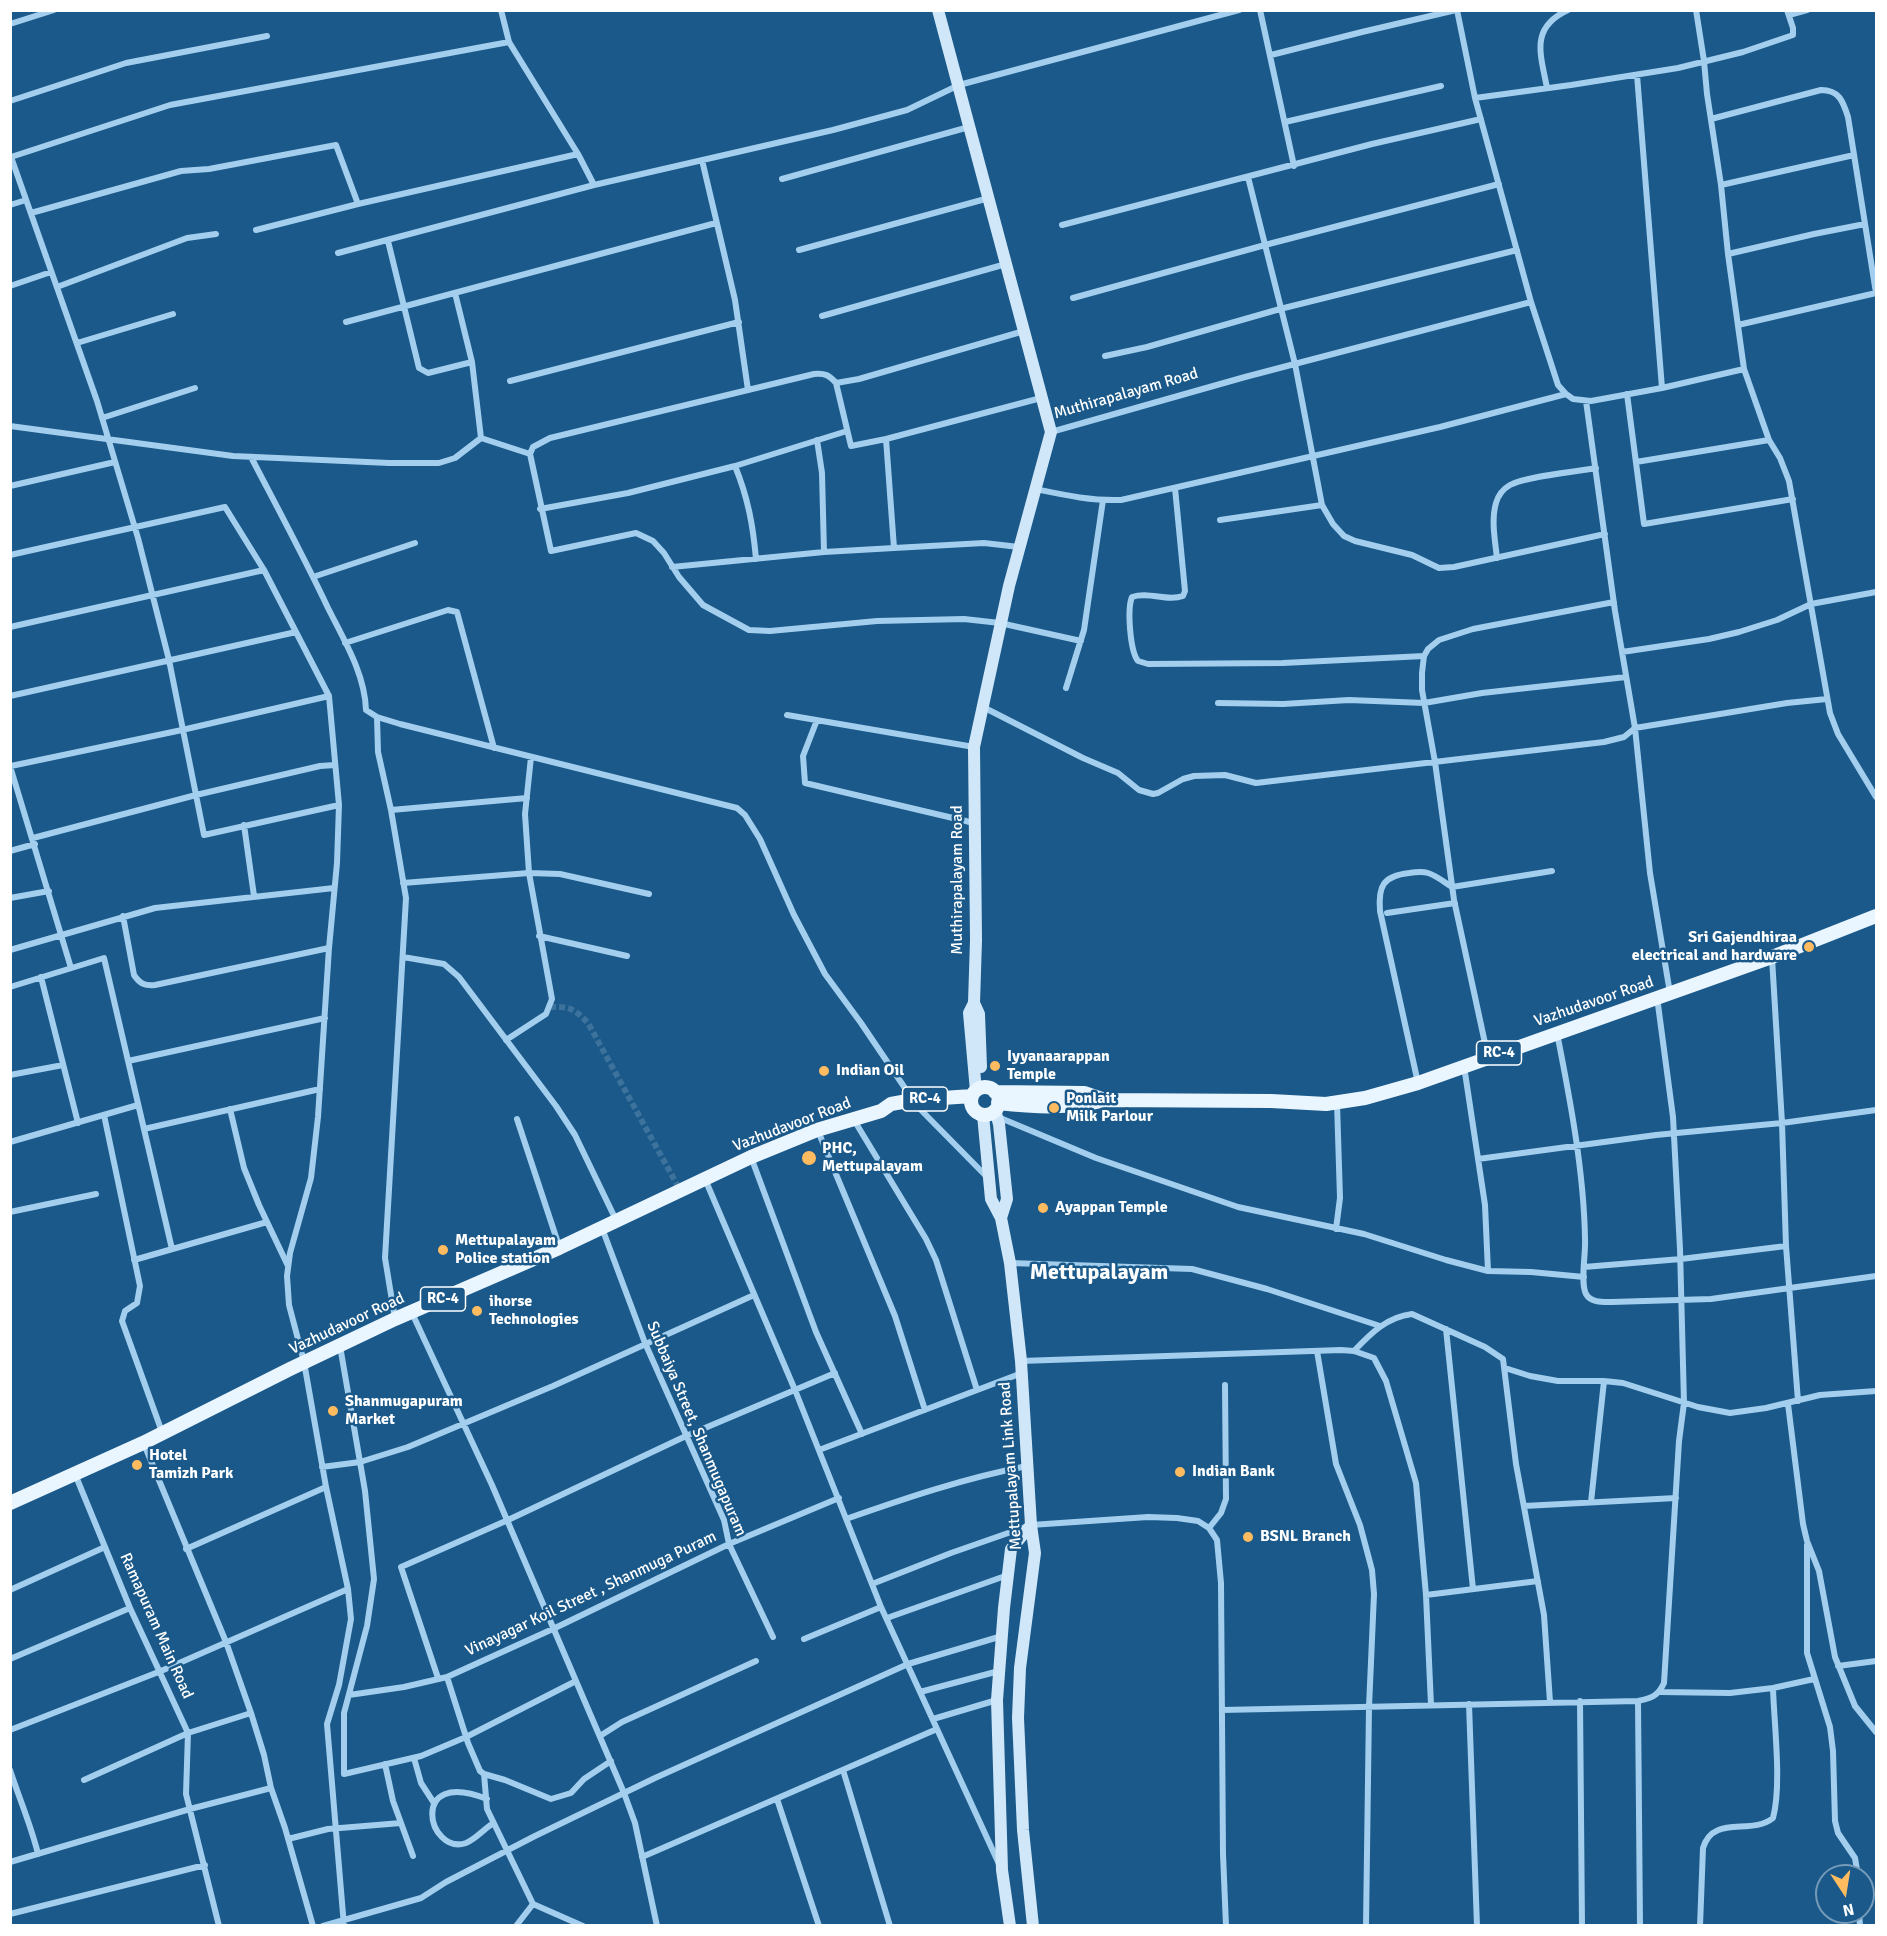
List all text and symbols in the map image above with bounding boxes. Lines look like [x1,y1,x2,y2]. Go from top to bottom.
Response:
street label: Muthirapalayam Road [1052,364,1200,424]
street label: Muthirapalayam Road [948,805,968,955]
place label: Sri Gajendhiraa electrical and hardware [1632,928,1797,966]
marker: Sri Gajendhiraa electrical and hardware [1802,940,1816,954]
street label: Vazhudavoor Road [1532,973,1656,1031]
road number: RC-4 [1476,1041,1522,1065]
place label: Iyyanaarappan Temple [1007,1047,1110,1085]
marker: Iyyanaarappan Temple [988,1059,1002,1073]
place label: Indian Oil [836,1061,904,1081]
marker: Indian Oil [817,1064,831,1078]
road number: RC-4 [902,1087,948,1111]
place label: Ponlait Milk Parlour [1066,1089,1153,1127]
street label: Vazhudavoor Road [730,1094,854,1156]
marker: Ponlait Milk Parlour [1047,1101,1061,1115]
place label: PHC, Mettupalayam [822,1139,923,1177]
marker: PHC, Mettupalayam [800,1149,818,1167]
place label: Ayappan Temple [1055,1198,1168,1218]
marker: Ayappan Temple [1036,1201,1050,1215]
place label: Mettupalayam Police station [455,1231,556,1269]
marker: Mettupalayam Police station [436,1243,450,1257]
district label: Mettupalayam [1030,1260,1168,1286]
road number: RC-4 [420,1287,466,1311]
street label: Vazhudavoor Road [286,1289,408,1359]
place label: ihorse Technologies [489,1292,579,1330]
marker: ihorse Technologies [470,1304,484,1318]
street label: Subbaiya Street, Shanmugapuram [642,1319,750,1539]
street label: Mettupalayam Link Road [996,1381,1026,1551]
place label: Shanmugapuram Market [345,1392,463,1430]
marker: Shanmugapuram Market [326,1404,340,1418]
place label: Hotel Tamizh Park [149,1446,233,1484]
marker: Hotel Tamizh Park [130,1458,144,1472]
place label: Indian Bank [1192,1462,1275,1482]
marker: Indian Bank [1173,1465,1187,1479]
street label: Vinayagar Koil Street , Shanmuga Puram [462,1527,720,1661]
place label: BSNL Branch [1260,1527,1351,1547]
marker: BSNL Branch [1241,1530,1255,1544]
street label: Ramapuram Main Road [115,1550,197,1702]
north arrow [1815,1864,1875,1924]
text: N [1841,1899,1856,1921]

